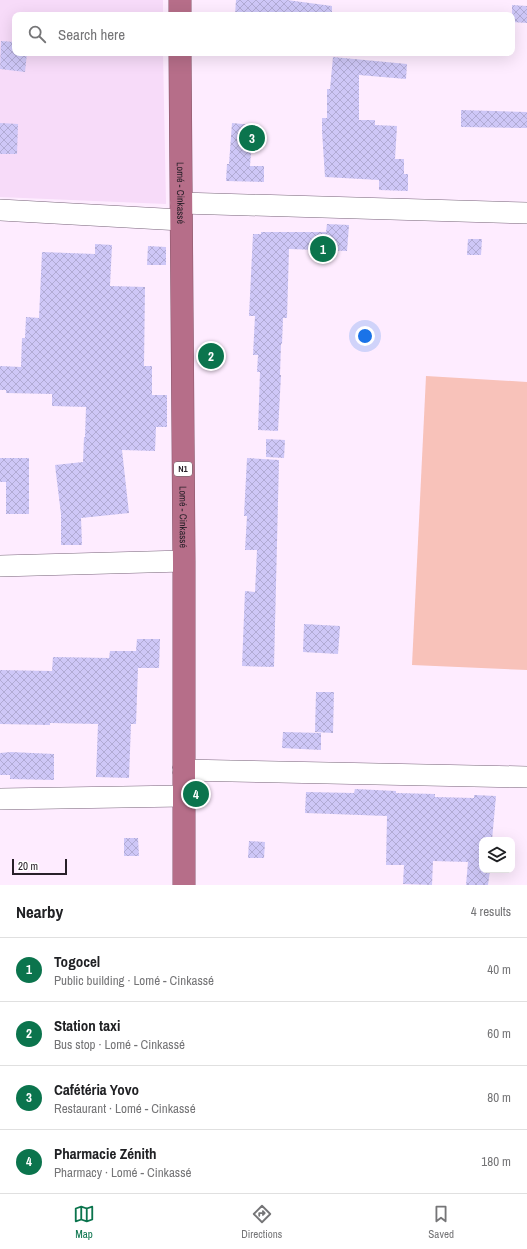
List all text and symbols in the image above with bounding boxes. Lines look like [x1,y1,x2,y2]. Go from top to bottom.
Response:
search box [12,12,515,56]
icon: search [26,23,48,45]
text: Search here [58,24,125,45]
pin: 3 [239,123,265,153]
street label: Lomé - Cinkassé [174,162,188,225]
pin: 1 [310,234,336,264]
your location [355,326,375,346]
pin: 2 [198,341,224,371]
road number: N1 [174,462,192,476]
street label: Lomé - Cinkassé [177,486,190,548]
pin: 4 [183,779,209,809]
map controls [479,837,515,873]
button: layers [479,837,515,873]
scale bar [12,857,67,876]
text: 20 m [18,859,38,873]
text: Nearby [16,900,63,923]
text: 4 results [471,903,511,920]
text: Togocel [54,951,100,972]
text: 1 [26,961,32,978]
text: 40 m [487,961,511,978]
text: Public building · Lomé - Cinkassé [54,972,214,989]
text: Station taxi [54,1015,120,1036]
text: 2 [26,1025,32,1042]
text: 60 m [487,1025,511,1042]
text: Bus stop · Lomé - Cinkassé [54,1036,185,1053]
text: Cafétéria Yovo [54,1079,139,1100]
text: 3 [26,1089,32,1106]
text: 80 m [487,1089,511,1106]
text: Restaurant · Lomé - Cinkassé [54,1100,196,1117]
text: Pharmacie Zénith [54,1143,157,1164]
text: 4 [26,1153,32,1170]
text: 180 m [481,1153,511,1170]
text: Pharmacy · Lomé - Cinkassé [54,1164,191,1181]
tab: Map [73,1203,95,1241]
tab: Directions [241,1203,282,1241]
tab: Saved [428,1203,454,1241]

